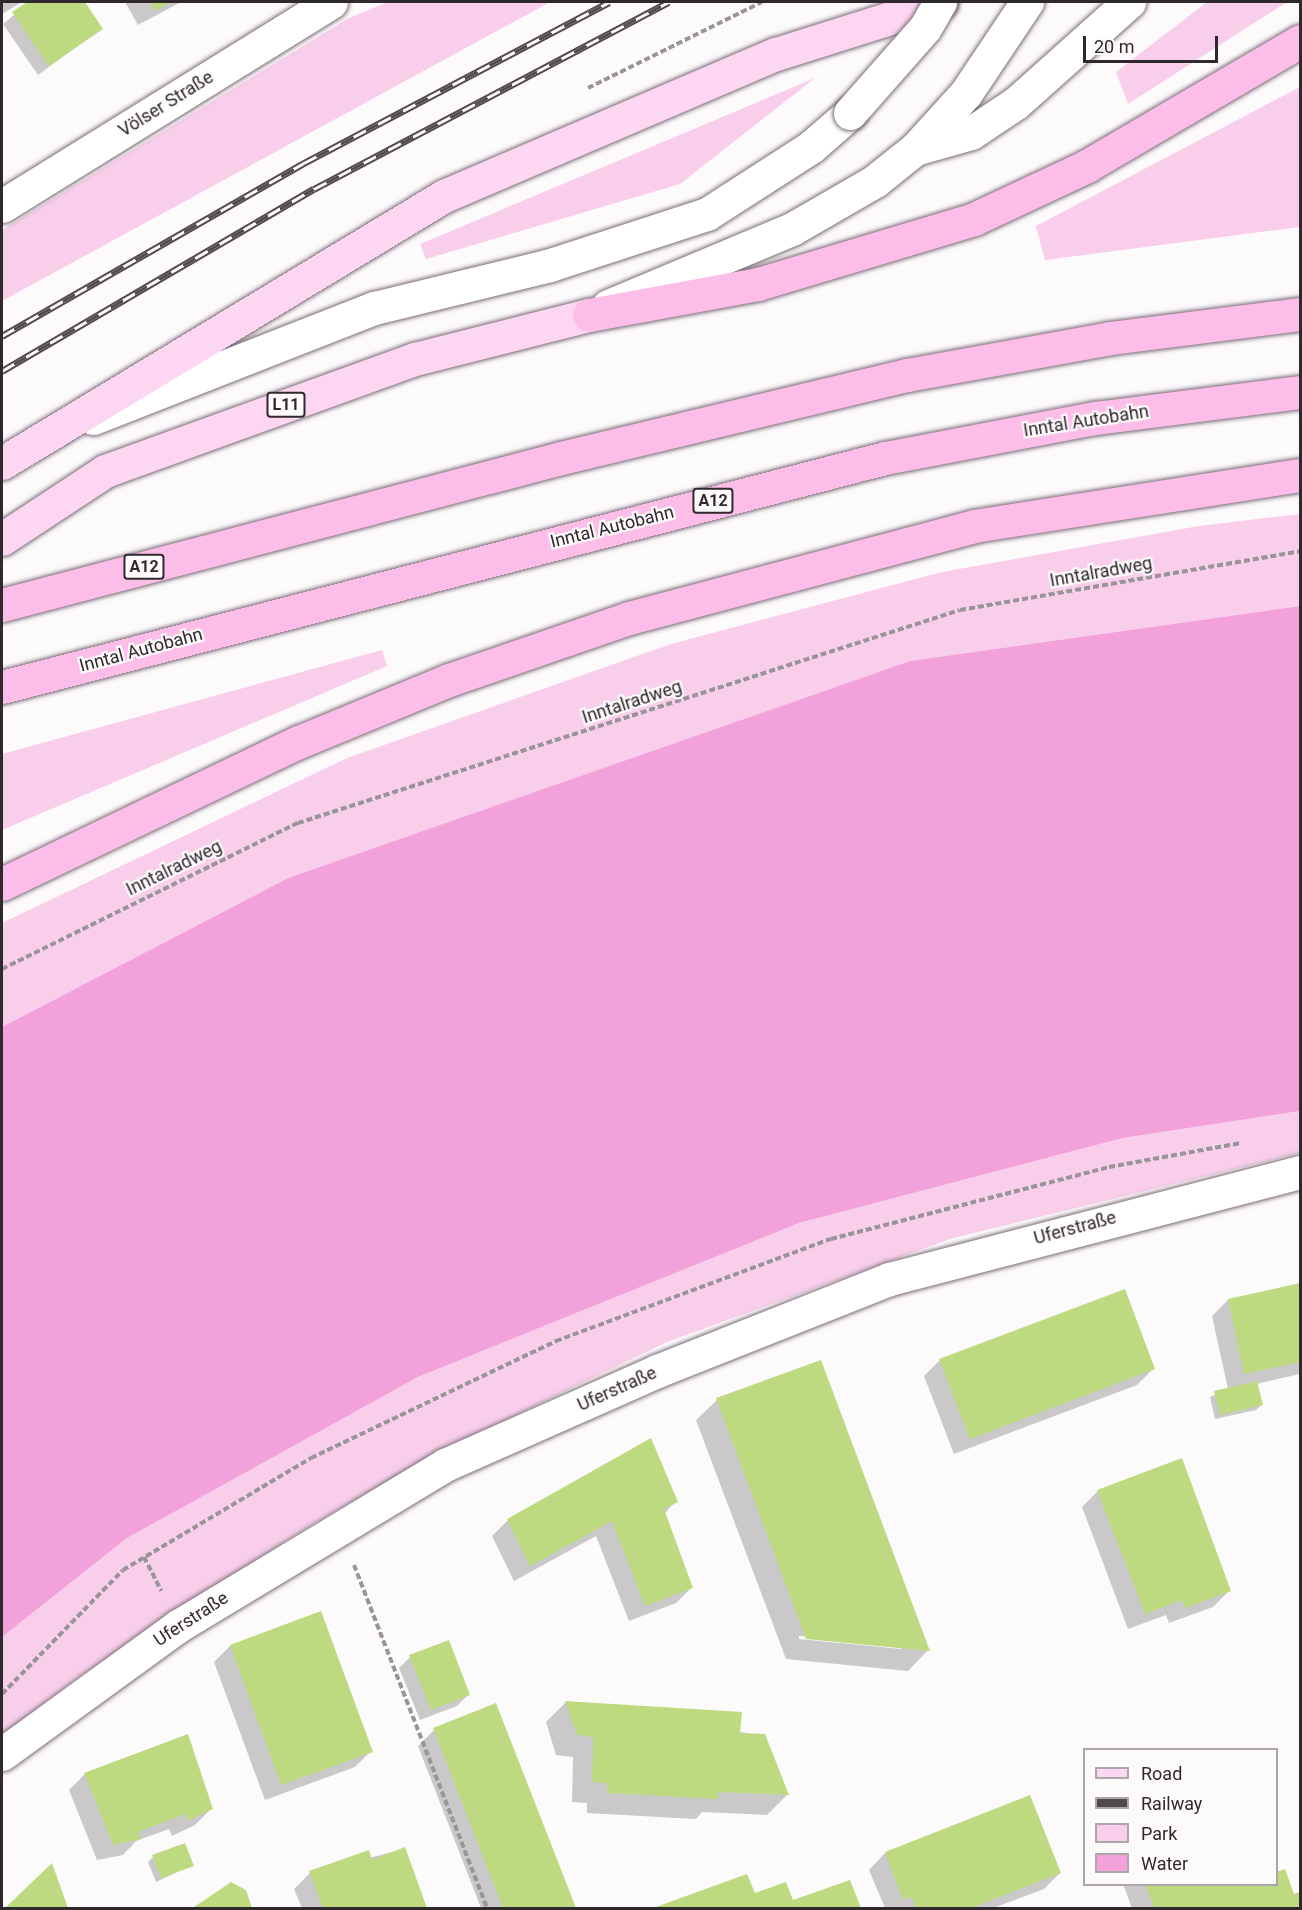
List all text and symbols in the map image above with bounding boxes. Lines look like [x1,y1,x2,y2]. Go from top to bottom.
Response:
scale bar [1086,24,1221,62]
text: 20 m [1094,36,1134,57]
street label: Völser Straße [115,66,217,142]
road number: L11 [265,392,307,418]
street label: Inntal Autobahn [1022,400,1150,442]
road number: A12 [692,488,734,514]
street label: Inntal Autobahn [548,501,676,553]
street label: Inntalradweg [1048,552,1154,592]
road number: A12 [123,554,165,580]
street label: Inntal Autobahn [77,623,205,677]
street label: Inntalradweg [579,676,685,728]
street label: Inntalradweg [123,836,225,900]
street label: Uferstraße [1031,1207,1119,1249]
street label: Uferstraße [574,1362,660,1416]
street label: Uferstraße [150,1587,232,1651]
legend [1083,1748,1278,1886]
text: Road [1141,1763,1182,1784]
text: Railway [1141,1793,1202,1814]
text: Park [1141,1823,1177,1844]
text: Water [1141,1853,1188,1874]

